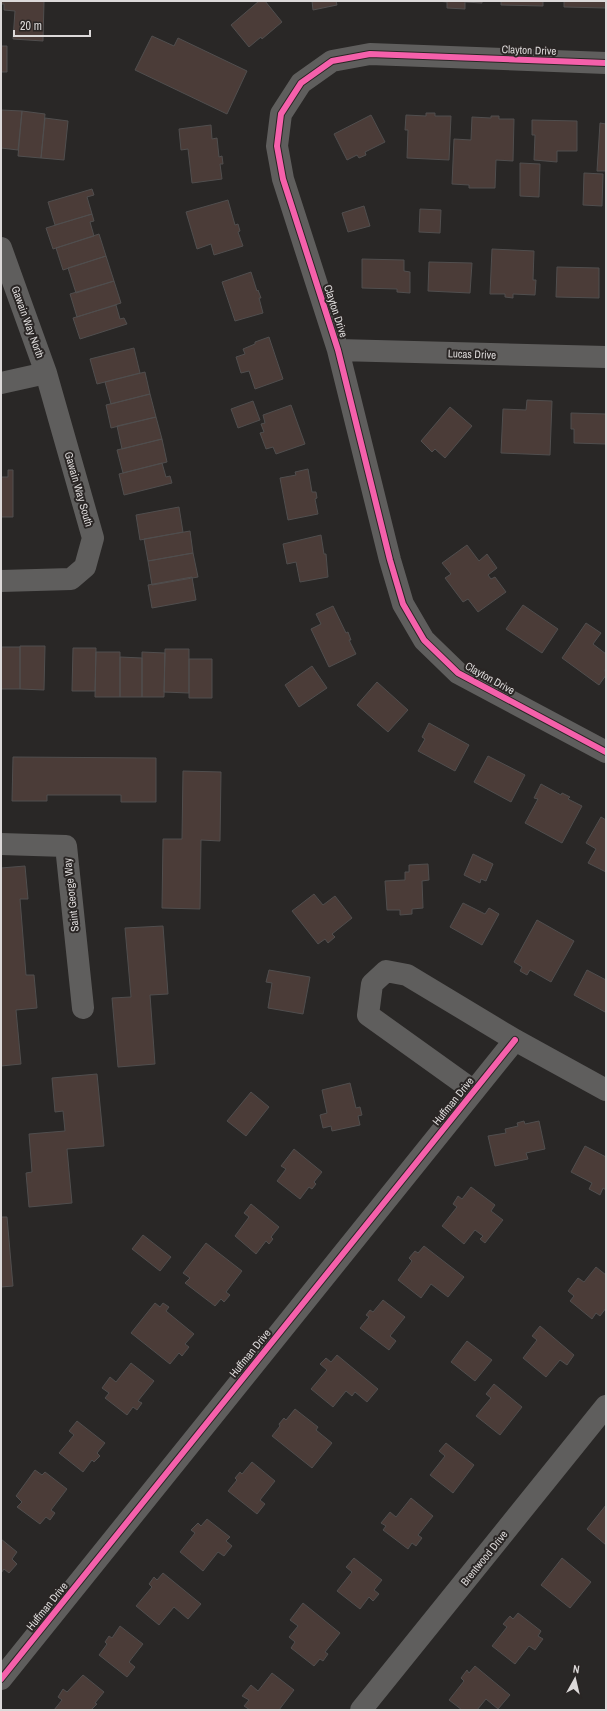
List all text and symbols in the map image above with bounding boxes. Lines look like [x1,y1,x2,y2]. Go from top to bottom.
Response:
scale bar [14,12,90,38]
text: 20 m [20,18,42,34]
street label: Clayton Drive [501,42,557,58]
street label: Clayton Drive [321,283,351,339]
street label: Gawain Way North [8,284,48,360]
street label: Lucas Drive [448,346,496,362]
street label: Gawain Way South [62,450,96,528]
street label: Clayton Drive [463,659,517,697]
street label: Saint George Way [60,857,82,932]
street label: Huffman Drive [429,1074,477,1128]
street label: Huffman Drive [226,1326,274,1380]
street label: Brentwood Drive [457,1527,511,1589]
street label: Huffman Drive [23,1579,71,1633]
north arrow [555,1659,595,1699]
text: N [572,1662,581,1676]

